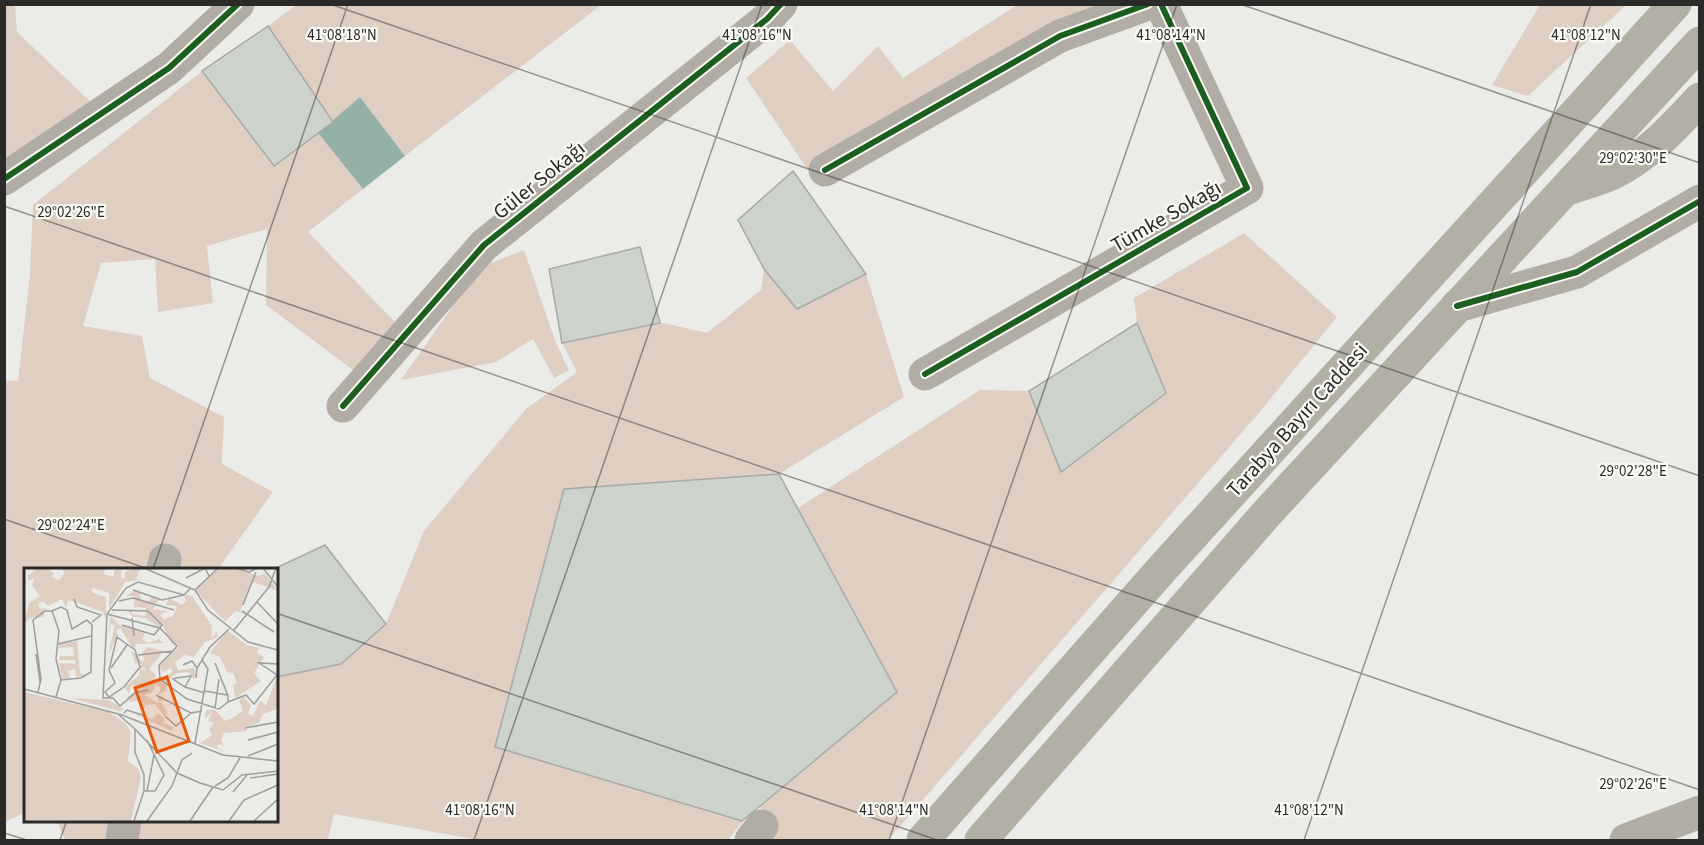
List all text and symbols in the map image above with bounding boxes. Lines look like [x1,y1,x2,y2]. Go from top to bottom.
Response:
text: 41°08'18"N [307,25,377,46]
text: 41°08'16"N [722,25,792,46]
text: 41°08'14"N [1136,25,1206,46]
text: 41°08'12"N [1551,25,1621,46]
street label: Güler Sokağı [487,133,591,227]
text: 29°02'30"E [1599,148,1667,169]
street label: Tümke Sokağı [1105,172,1227,260]
text: 29°02'26"E [37,202,105,223]
street label: Tarabya Bayırı Caddesi [1220,336,1374,504]
text: 29°02'28"E [1599,461,1667,482]
text: 29°02'24"E [37,515,105,536]
inset map [24,568,278,821]
text: 29°02'26"E [1599,774,1667,795]
text: 41°08'16"N [445,800,515,821]
text: 41°08'14"N [859,800,929,821]
text: 41°08'12"N [1274,800,1344,821]

